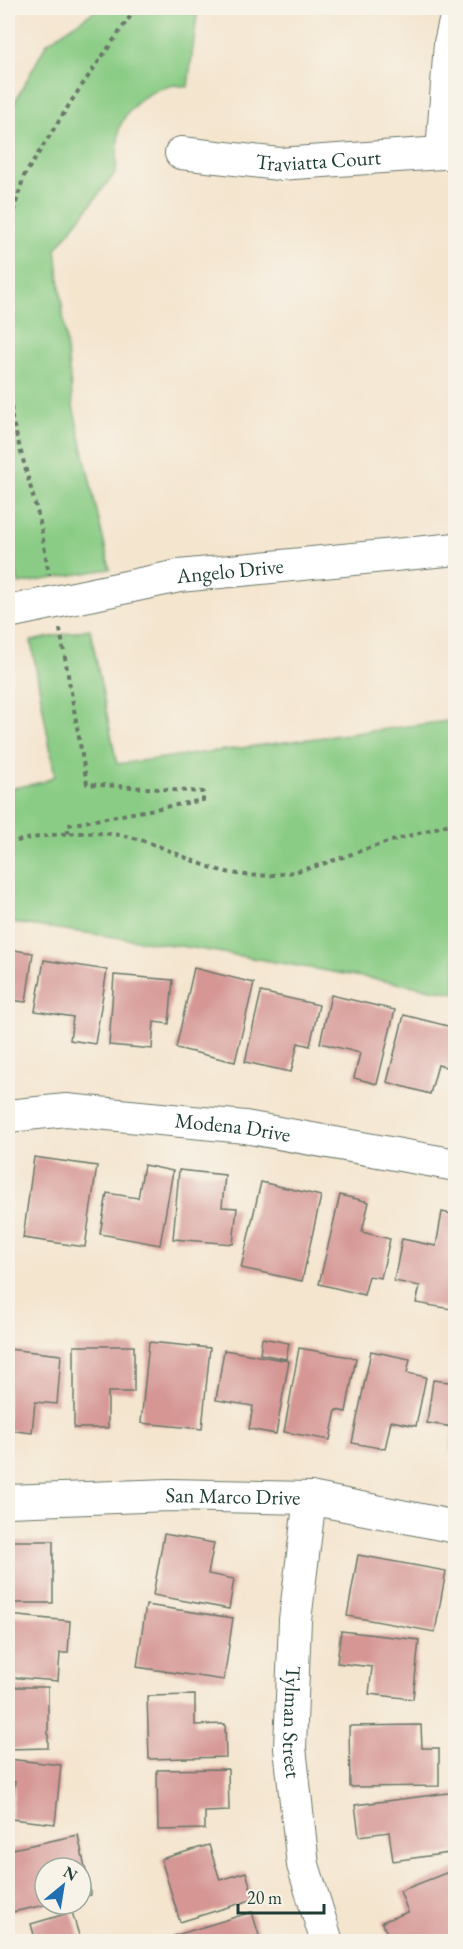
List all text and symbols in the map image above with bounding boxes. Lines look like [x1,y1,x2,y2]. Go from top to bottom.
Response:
street label: Traviatta Court [254,143,382,177]
street label: Angelo Drive [174,552,285,589]
street label: Modena Drive [174,1106,293,1148]
street label: San Marco Drive [165,1481,301,1511]
street label: Tylman Street [277,1665,307,1780]
north arrow [33,1856,93,1916]
text: N [59,1861,81,1886]
scale bar [238,1877,324,1915]
text: 20 m [247,1886,282,1909]

